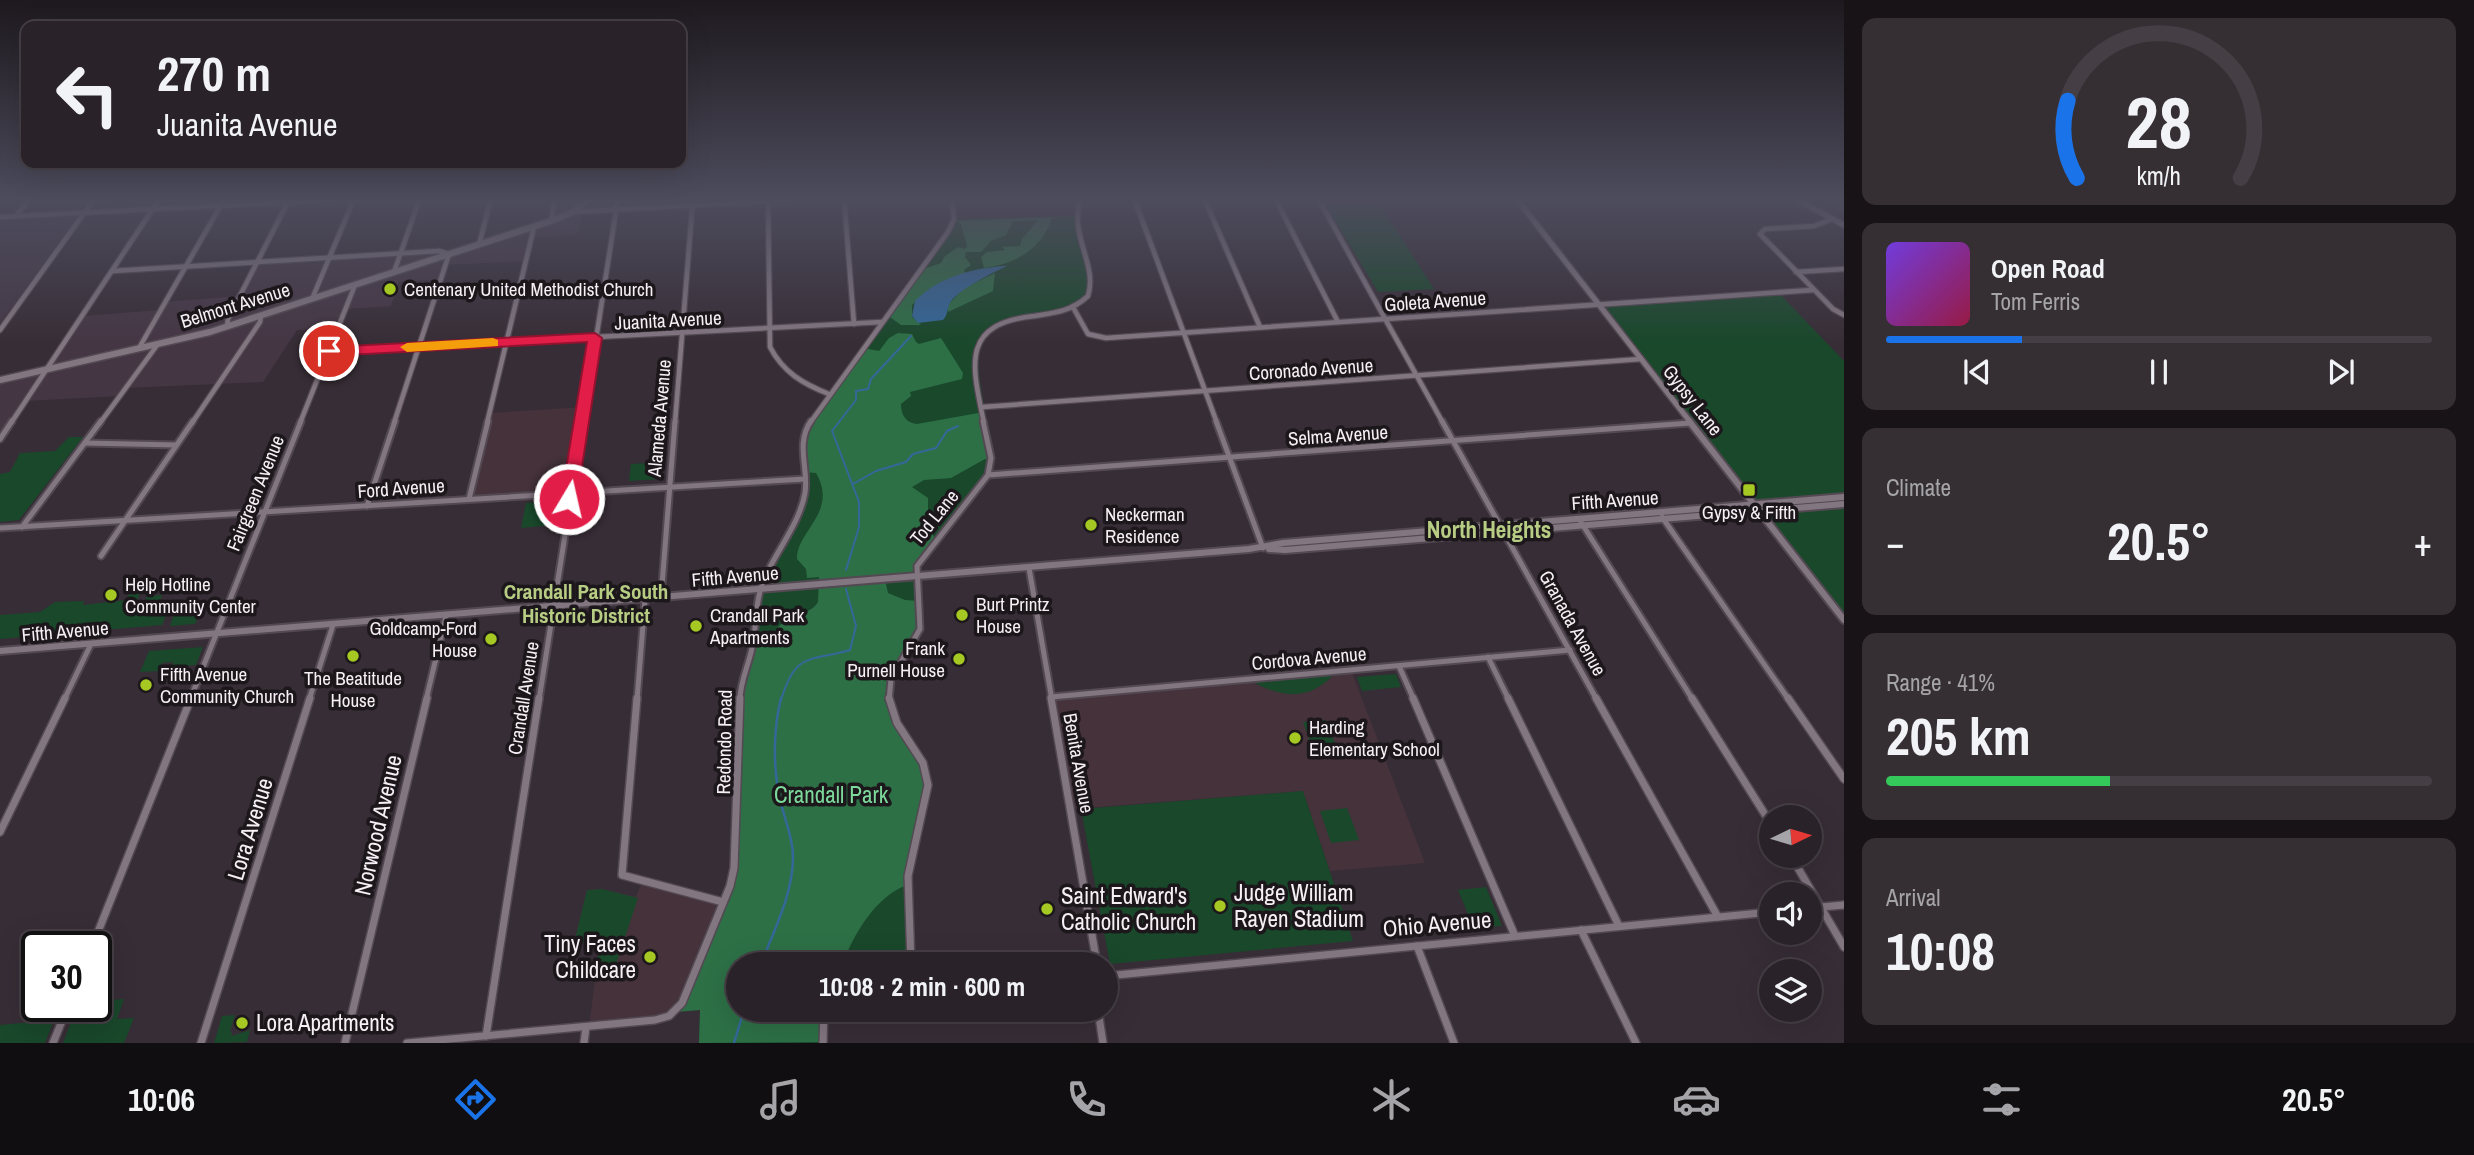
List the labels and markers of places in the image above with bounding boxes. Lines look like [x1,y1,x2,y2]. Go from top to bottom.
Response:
place label: Centenary United Methodist Church [404,276,653,302]
marker: Centenary United Methodist Church [382,281,398,297]
pin [299,321,359,381]
marker: Gypsy & Fifth [1741,482,1757,498]
place label: Gypsy & Fifth [1702,499,1796,525]
place label: Neckerman Residence [1105,501,1185,549]
marker: Neckerman Residence [1083,517,1099,533]
place label: Help Hotline Community Center [125,571,257,619]
marker: Help Hotline Community Center [103,587,119,603]
place label: Burt Printz House [976,591,1050,639]
place label: Crandall Park Apartments [709,602,805,650]
marker: Burt Printz House [954,607,970,623]
place label: Goldcamp-Ford House [370,615,477,663]
marker: Crandall Park Apartments [688,618,704,634]
marker: Goldcamp-Ford House [483,631,499,647]
place label: Frank Purnell House [847,635,945,683]
marker: The Beatitude House [345,648,361,664]
marker: Frank Purnell House [951,651,967,667]
place label: Fifth Avenue Community Church [160,661,294,709]
place label: The Beatitude House [304,665,402,713]
marker: Fifth Avenue Community Church [138,677,154,693]
place label: Harding Elementary School [1309,714,1440,762]
marker: Harding Elementary School [1287,730,1303,746]
place label: Judge William Rayen Stadium [1234,877,1364,934]
place label: Saint Edward's Catholic Church [1061,880,1196,937]
marker: Judge William Rayen Stadium [1212,898,1228,914]
marker: Saint Edward's Catholic Church [1039,901,1055,917]
place label: Tiny Faces Childcare [544,928,636,985]
marker: Tiny Faces Childcare [642,949,658,965]
place label: Lora Apartments [256,1007,394,1038]
marker: Lora Apartments [234,1015,250,1031]

